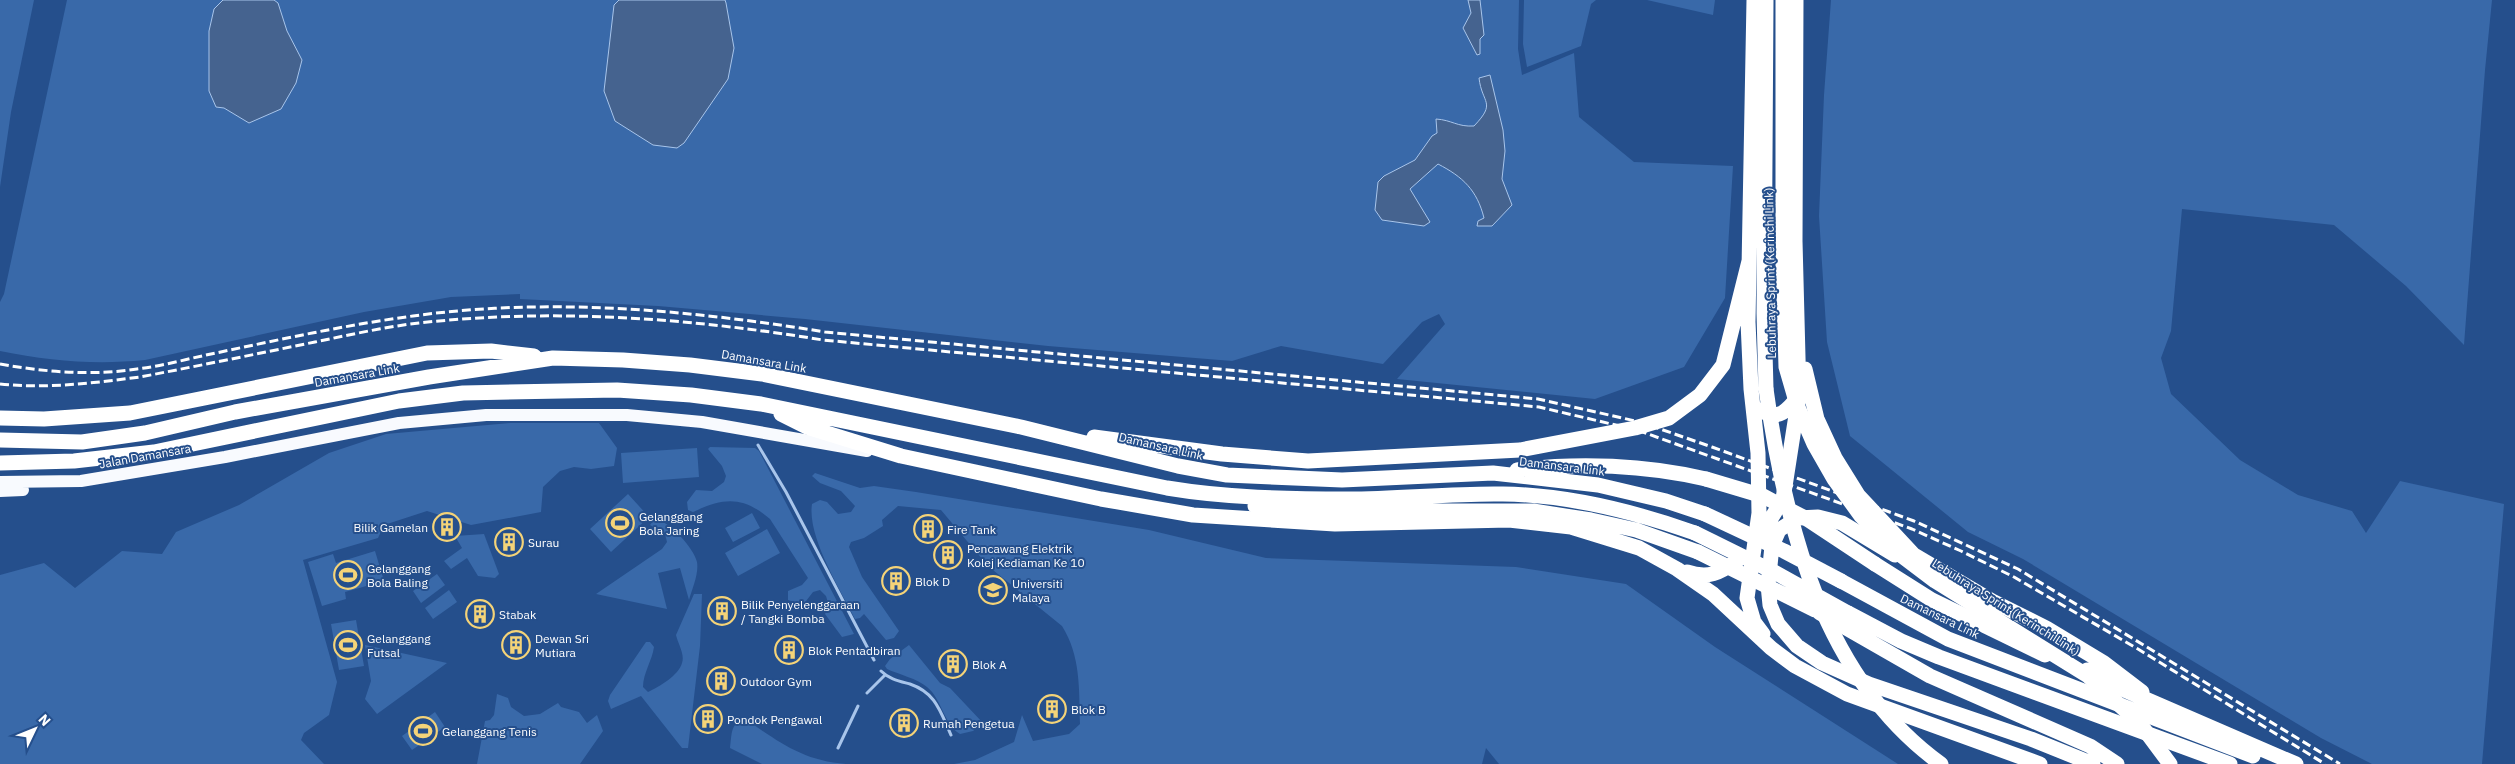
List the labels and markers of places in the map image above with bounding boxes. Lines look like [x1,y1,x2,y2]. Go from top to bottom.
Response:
sports icon: Gelanggang Bola Jaring [605,508,635,538]
place label: Gelanggang Bola Jaring [639,509,703,538]
building icon: Bilik Gamelan [432,512,462,542]
building icon: Fire Tank [913,514,943,544]
place label: Bilik Gamelan [353,520,428,535]
place label: Fire Tank [947,522,997,537]
building icon: Surau [494,527,524,557]
place label: Surau [528,535,559,550]
building icon: Pencawang Elektrik Kolej Kediaman Ke 10 [933,540,963,570]
place label: Pencawang Elektrik Kolej Kediaman Ke 10 [967,541,1085,570]
sports icon: Gelanggang Bola Baling [333,560,363,590]
place label: Gelanggang Bola Baling [367,561,431,590]
building icon: Blok D [881,566,911,596]
place label: Blok D [915,574,950,589]
school or university icon: Universiti Malaya [978,575,1008,605]
place label: Universiti Malaya [1012,576,1063,605]
building icon: Bilik Penyelenggaraan / Tangki Bomba [707,596,737,626]
place label: Bilik Penyelenggaraan / Tangki Bomba [741,597,860,626]
building icon: Stabak [465,599,495,629]
place label: Stabak [499,607,537,622]
sports icon: Gelanggang Futsal [333,630,363,660]
building icon: Dewan Sri Mutiara [501,630,531,660]
place label: Gelanggang Futsal [367,631,431,660]
place label: Dewan Sri Mutiara [535,631,589,660]
building icon: Blok Pentadbiran [774,635,804,665]
place label: Blok Pentadbiran [808,643,901,658]
building icon: Blok A [938,649,968,679]
place label: Blok A [972,657,1007,672]
building icon: Outdoor Gym [706,666,736,696]
place label: Outdoor Gym [740,674,812,689]
building icon: Blok B [1037,694,1067,724]
place label: Blok B [1071,702,1106,717]
building icon: Pondok Pengawal [693,704,723,734]
building icon: Rumah Pengetua [889,708,919,738]
place label: Pondok Pengawal [727,712,822,727]
sports icon: Gelanggang Tenis [408,716,438,746]
place label: Rumah Pengetua [923,716,1015,731]
place label: Gelanggang Tenis [442,724,537,739]

